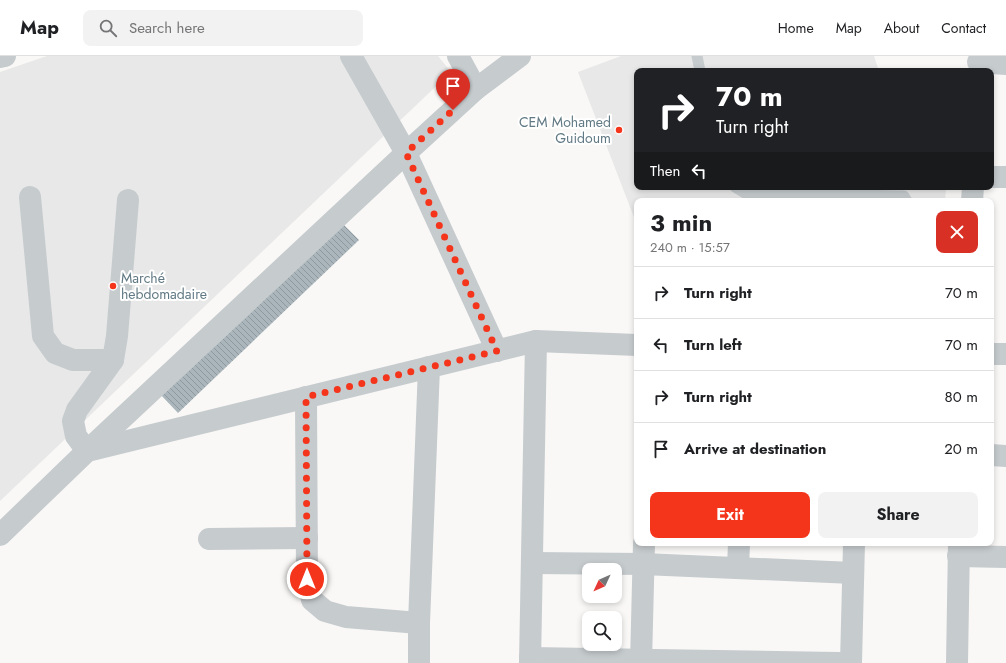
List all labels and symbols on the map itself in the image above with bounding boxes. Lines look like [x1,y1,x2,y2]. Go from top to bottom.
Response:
pin [436,69,470,110]
place label: CEM Mohamed Guidoum [519,112,611,148]
marker: CEM Mohamed Guidoum [614,125,624,135]
place label: Marché hebdomadaire [121,268,207,304]
marker: Marché hebdomadaire [108,281,118,291]
position arrow [286,558,328,600]
north arrow [582,563,622,603]

